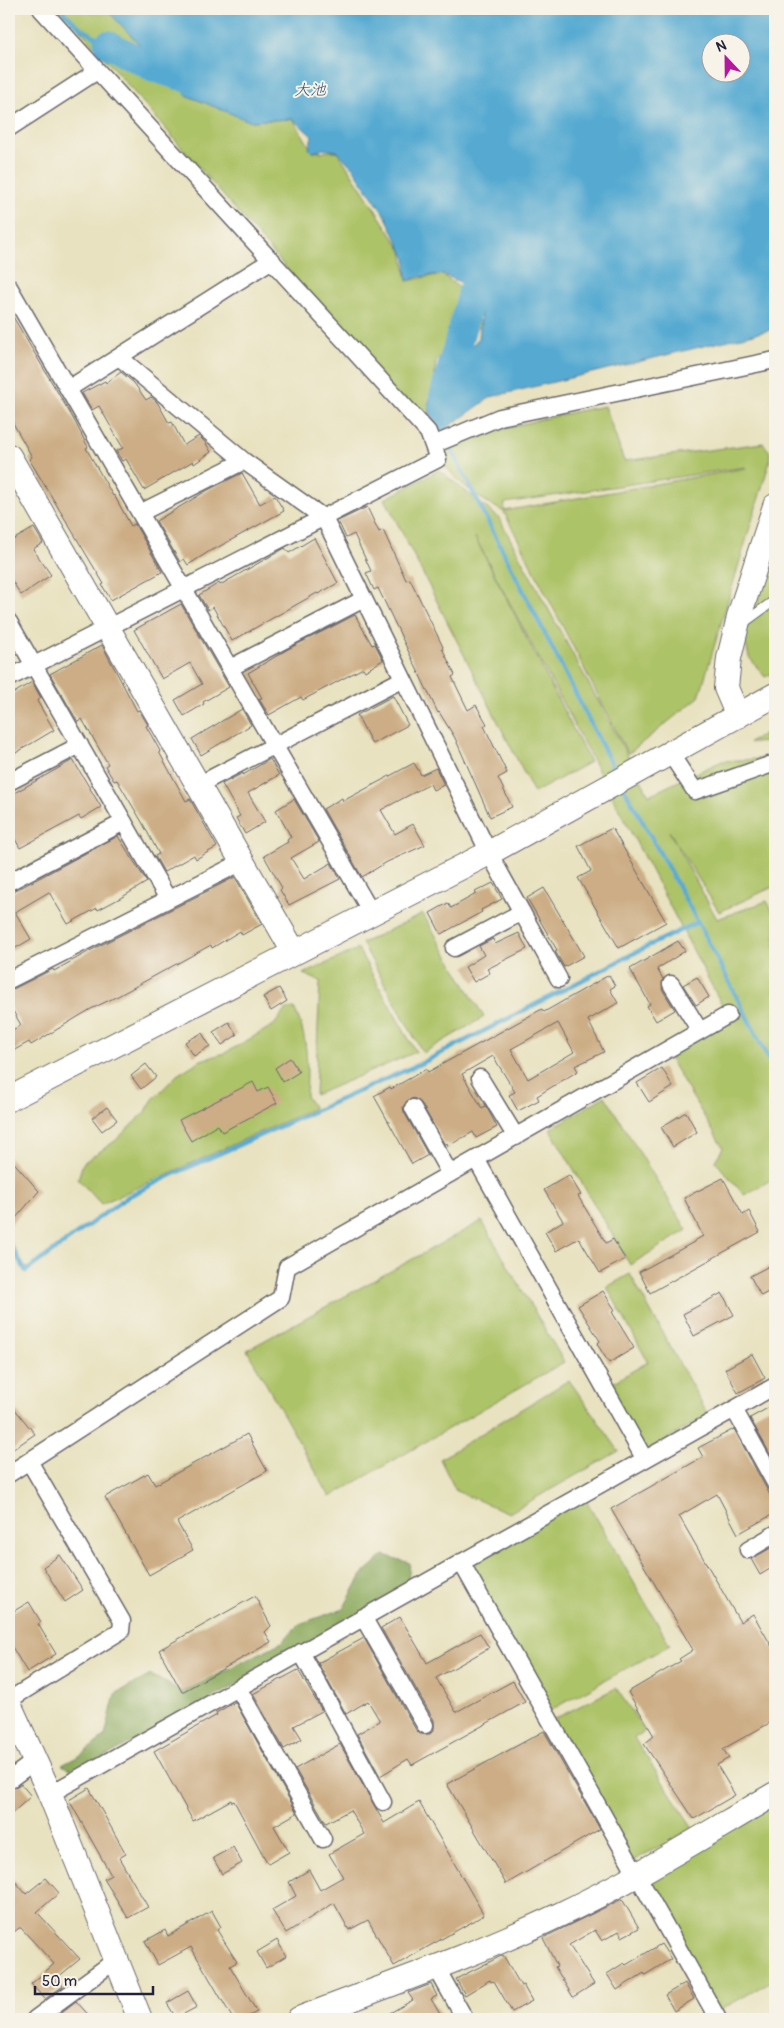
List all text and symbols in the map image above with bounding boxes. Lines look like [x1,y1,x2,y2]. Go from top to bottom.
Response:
north arrow [702,32,752,82]
text: N [714,37,729,56]
water label: 大池 [294,80,327,100]
scale bar [35,1963,152,1995]
text: 50 m [42,1972,77,1991]

